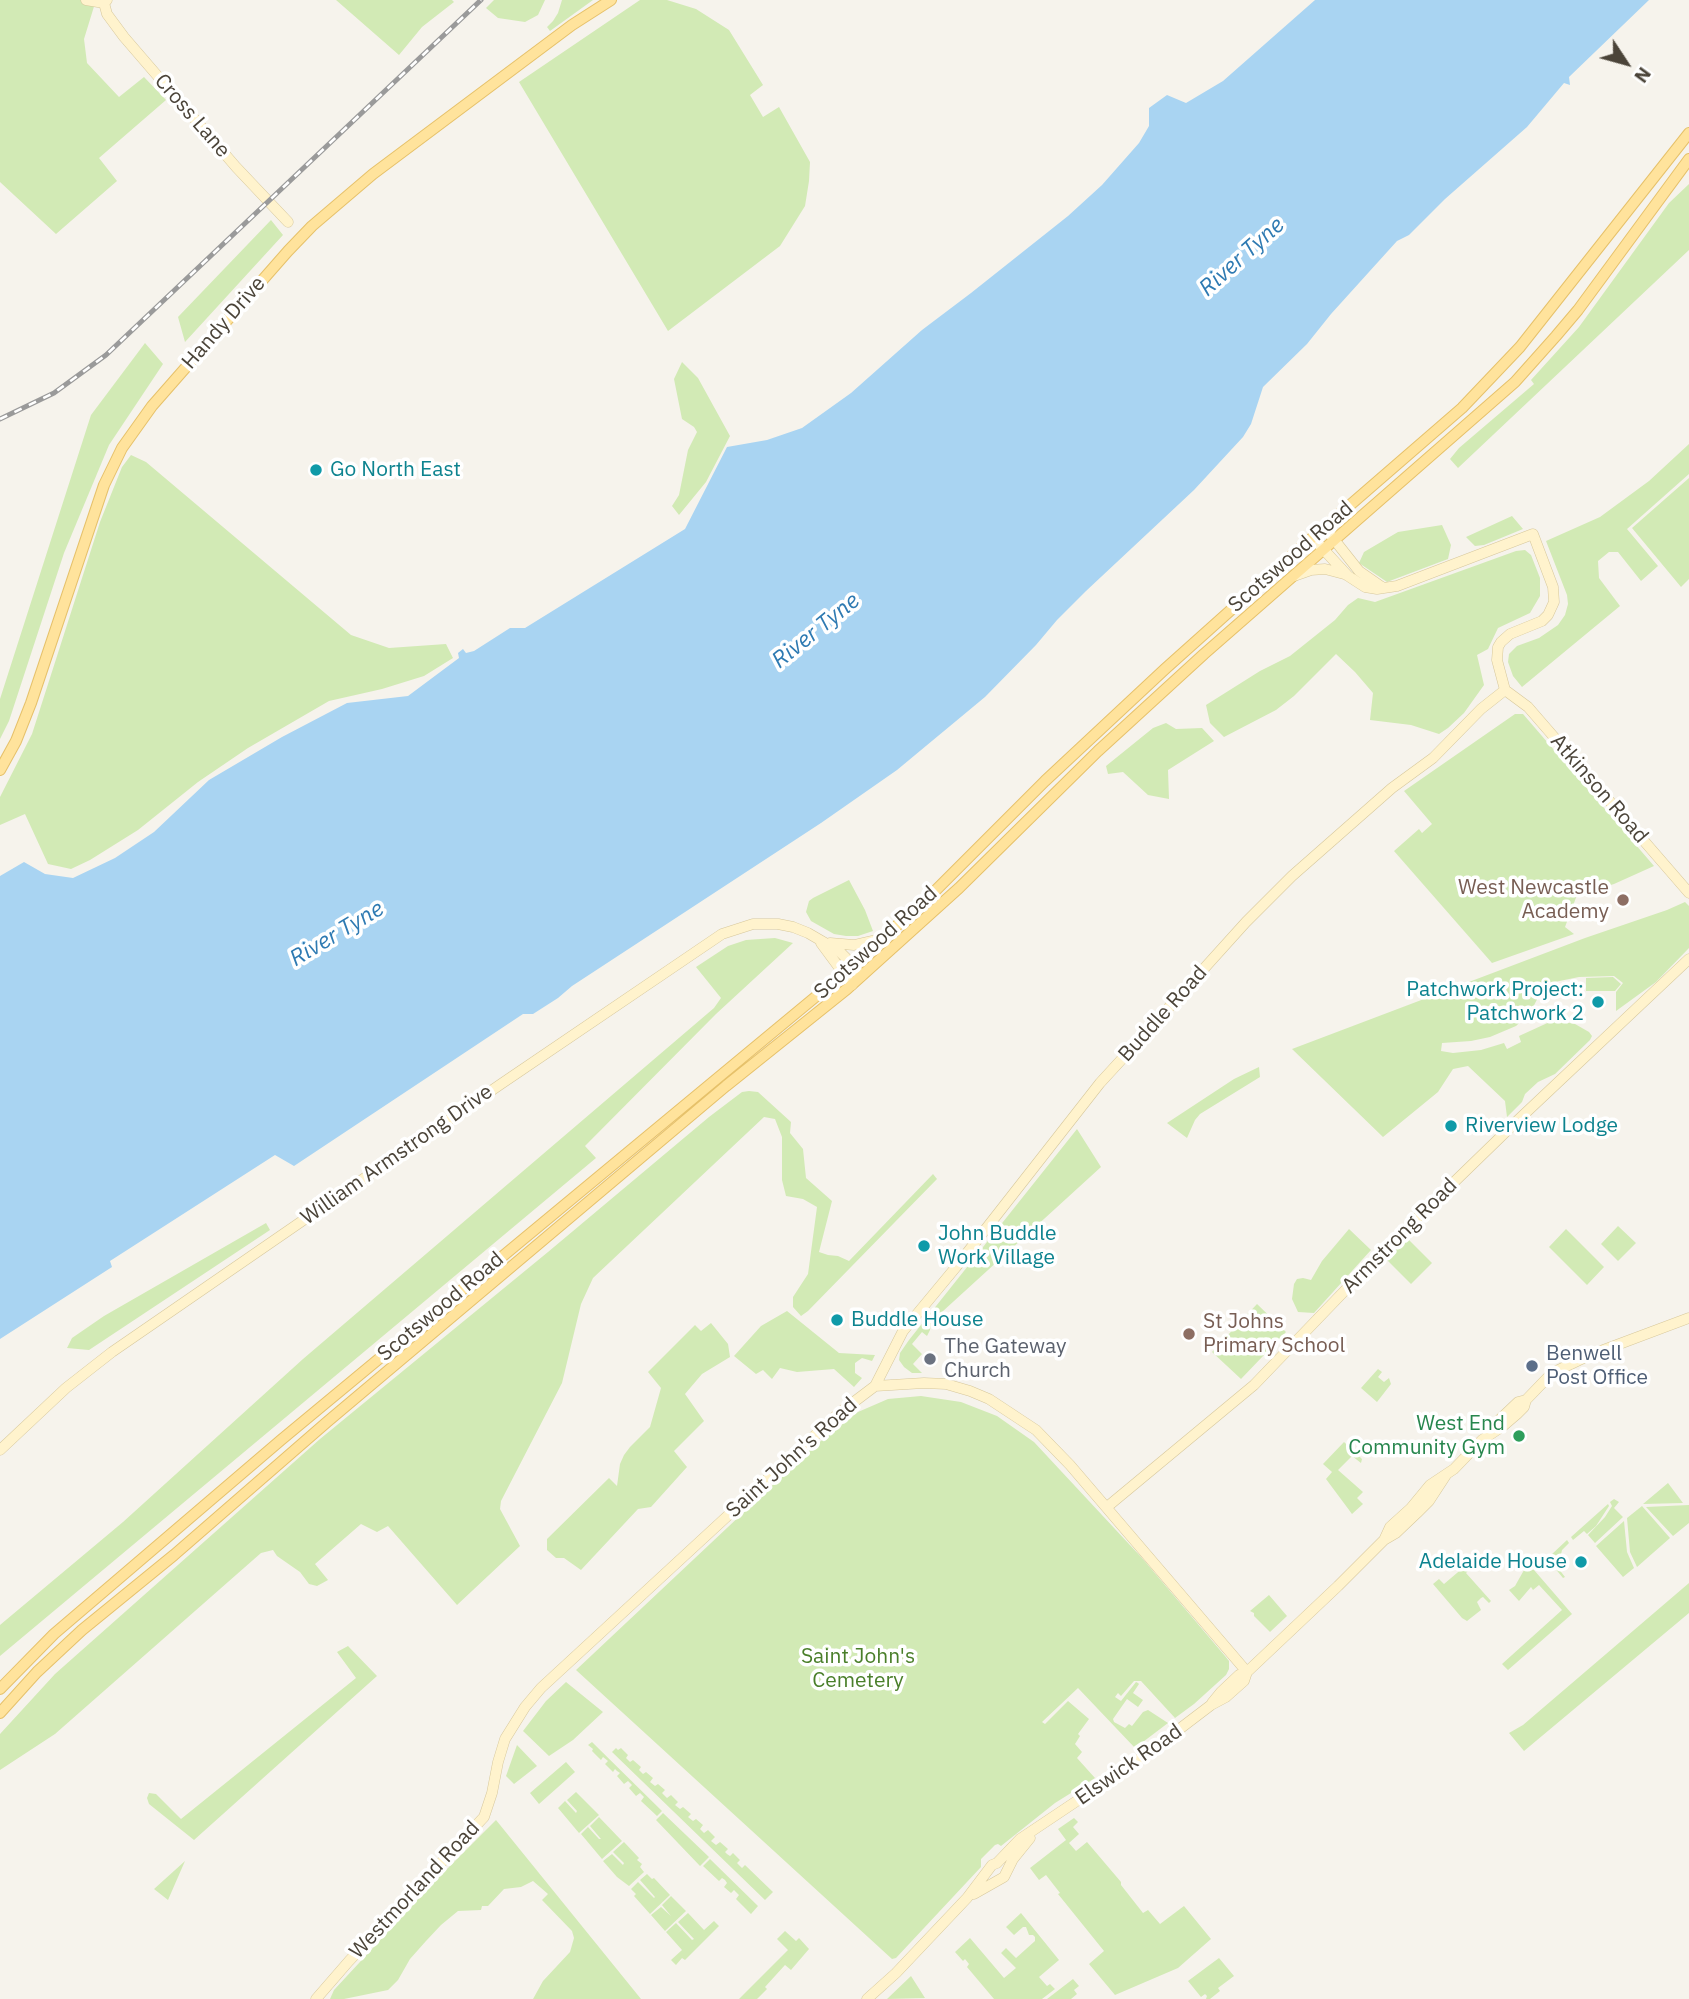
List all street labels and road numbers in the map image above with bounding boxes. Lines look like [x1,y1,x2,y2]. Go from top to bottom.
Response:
street label: Cross Lane [149,69,235,163]
street label: Handy Drive [177,272,271,374]
street label: Scotswood Road [1224,496,1358,618]
street label: Atkinson Road [1545,729,1653,849]
street label: Scotswood Road [809,881,943,1005]
street label: Buddle Road [1113,961,1213,1067]
street label: William Armstrong Drive [296,1079,498,1231]
street label: Armstrong Road [1337,1173,1463,1299]
street label: Scotswood Road [373,1247,509,1367]
street label: Saint John's Road [721,1393,863,1523]
street label: Elswick Road [1071,1719,1187,1811]
street label: Westmorland Road [345,1816,485,1964]

